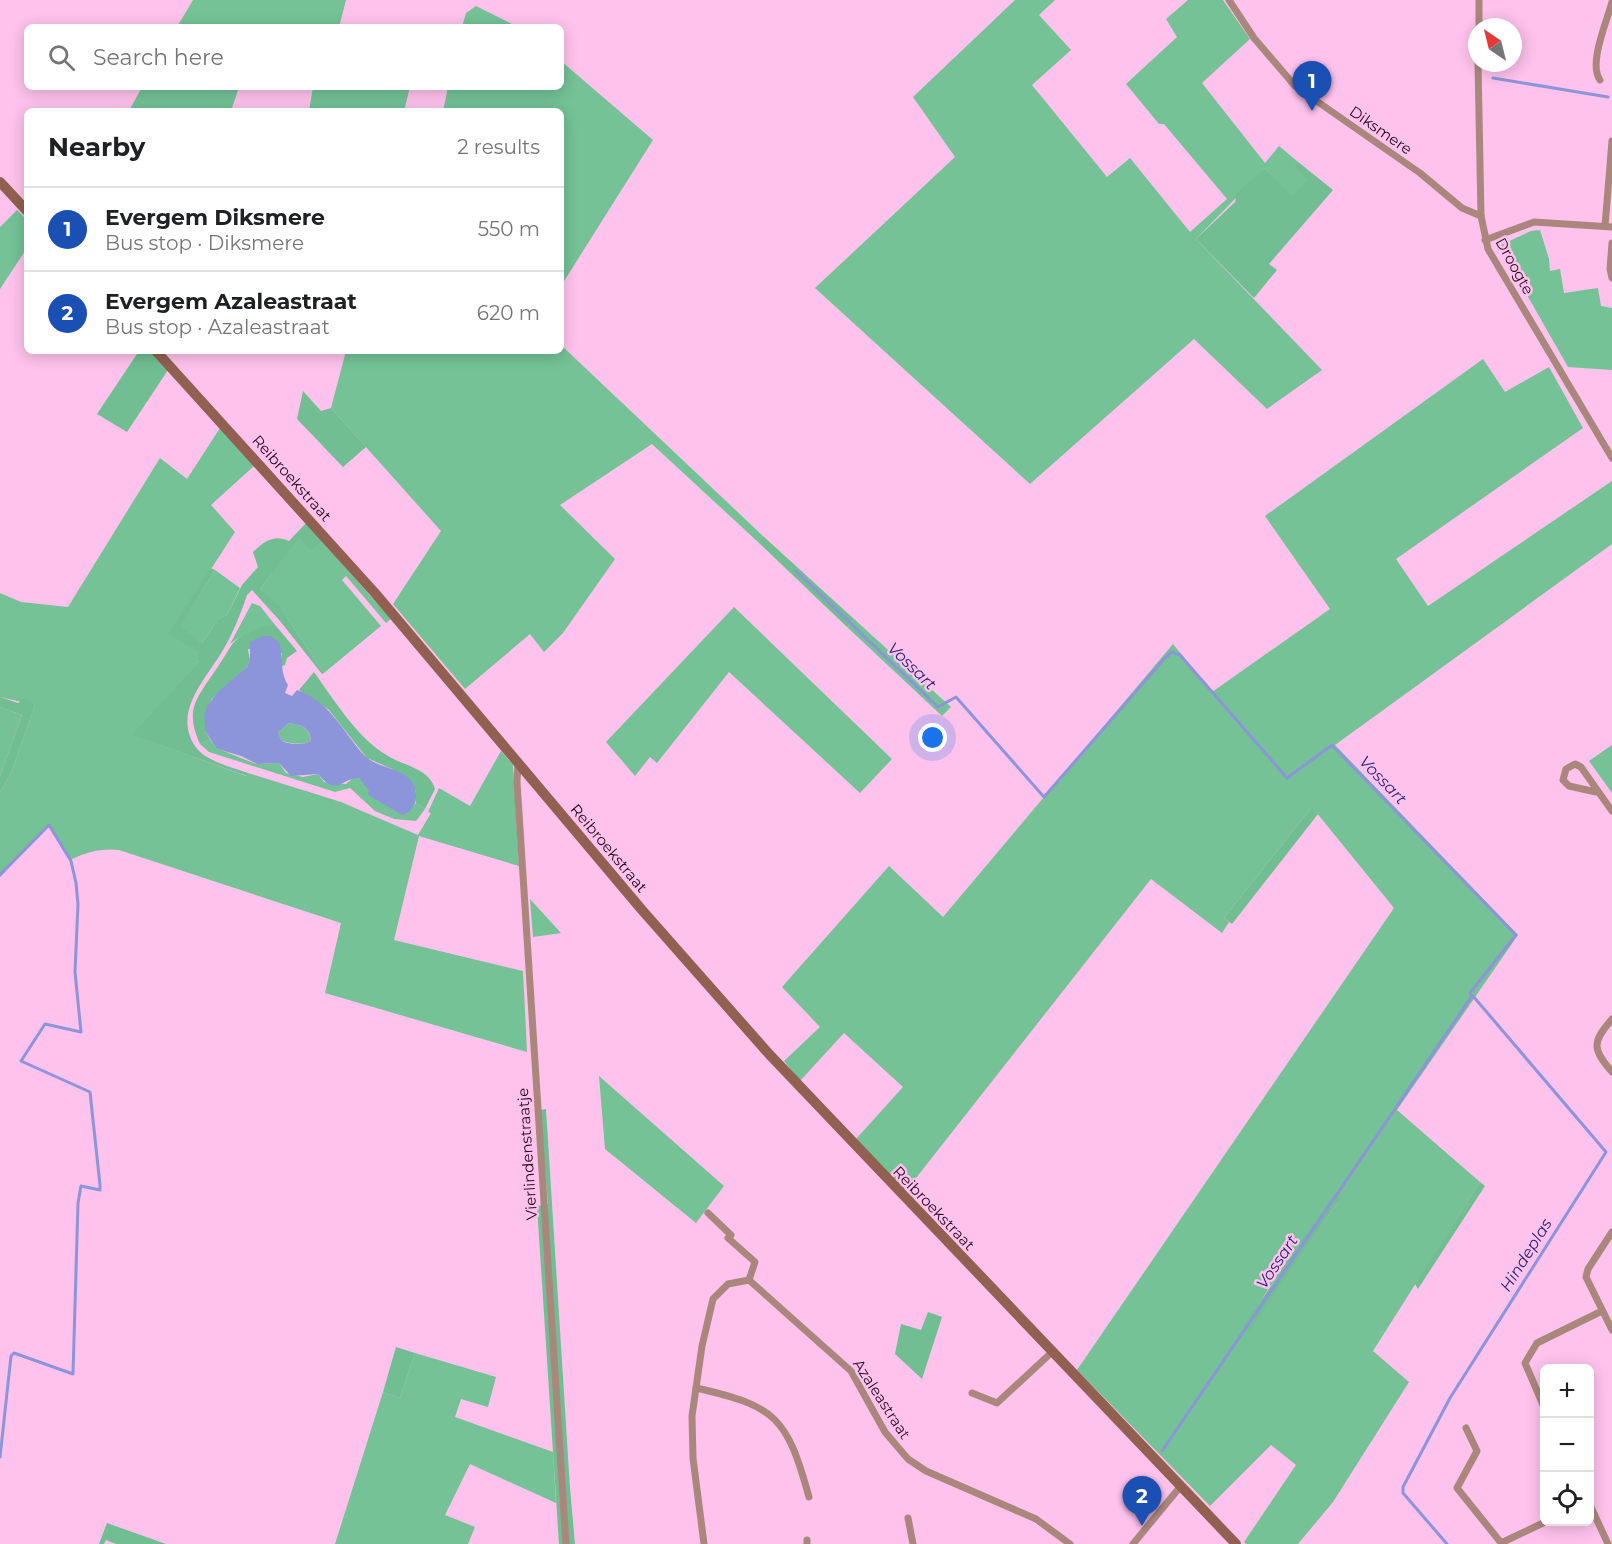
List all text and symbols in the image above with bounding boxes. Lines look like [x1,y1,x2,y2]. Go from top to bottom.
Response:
north arrow [1468,18,1522,72]
search box [24,24,564,90]
icon: search [45,41,78,74]
text: Search here [93,44,224,71]
pin: 1 [1292,62,1332,111]
street label: Diksmere [1346,101,1416,159]
text: Nearby [48,131,145,163]
text: 2 results [457,135,540,159]
text: Evergem Diksmere [105,204,325,231]
text: 1 [64,217,71,241]
text: 550 m [478,217,540,241]
text: Bus stop · Diksmere [105,231,304,255]
street label: Droogte [1492,234,1538,298]
text: Evergem Azaleastraat [105,288,357,315]
text: 2 [62,301,73,325]
text: 620 m [477,301,540,325]
text: Bus stop · Azaleastraat [105,315,330,339]
street label: Reibroekstraat [248,431,336,525]
water label: Vossart [884,638,941,694]
your location [918,723,947,752]
water label: Vossart [1355,752,1411,809]
street label: Reibroekstraat [566,800,652,896]
street label: Vierlindenstraatje [513,1087,541,1221]
street label: Reibroekstraat [889,1162,979,1254]
water label: Hindeplas [1496,1215,1556,1295]
water label: Vossart [1252,1231,1302,1292]
street label: Azaleastraat [849,1355,915,1443]
map controls [1540,1364,1594,1526]
button: + [1540,1364,1594,1418]
button: − [1540,1418,1594,1472]
button: locate [1540,1472,1594,1526]
pin: 2 [1122,1476,1162,1526]

